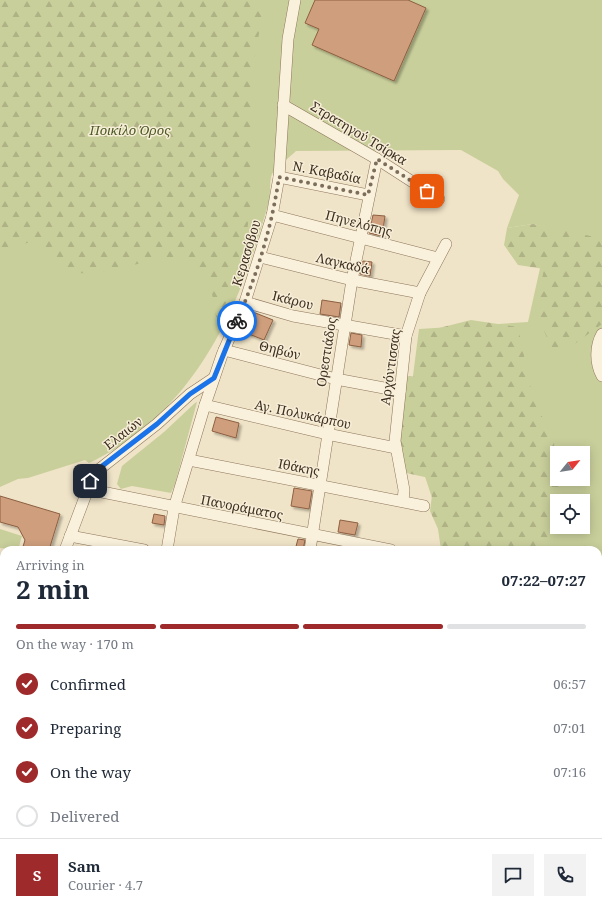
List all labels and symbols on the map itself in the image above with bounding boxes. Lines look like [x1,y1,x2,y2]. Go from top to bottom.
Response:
street label: Στρατηγού Τσίρκα [307,97,411,169]
park label: Ποικίλο Όρος [88,121,171,139]
street label: N. Καβαδία [291,157,363,188]
pin [410,174,444,208]
street label: Πηνελόπης [324,205,394,241]
street label: Κερασόβου [227,218,265,288]
street label: Λαγκαδά [314,248,372,278]
street label: Ικάρου [271,286,315,314]
courier [217,301,257,341]
street label: Ορεστιάδος [312,316,340,388]
street label: Αρχόντισσας [376,328,404,406]
street label: Θηβών [257,336,303,364]
street label: Αγ. Πολυκάρπου [253,395,353,433]
street label: Ελαιών [100,412,146,454]
north arrow [550,446,590,486]
street label: Ιθάκης [277,454,321,480]
pin [73,464,107,498]
street label: Πανοράματος [199,490,285,524]

